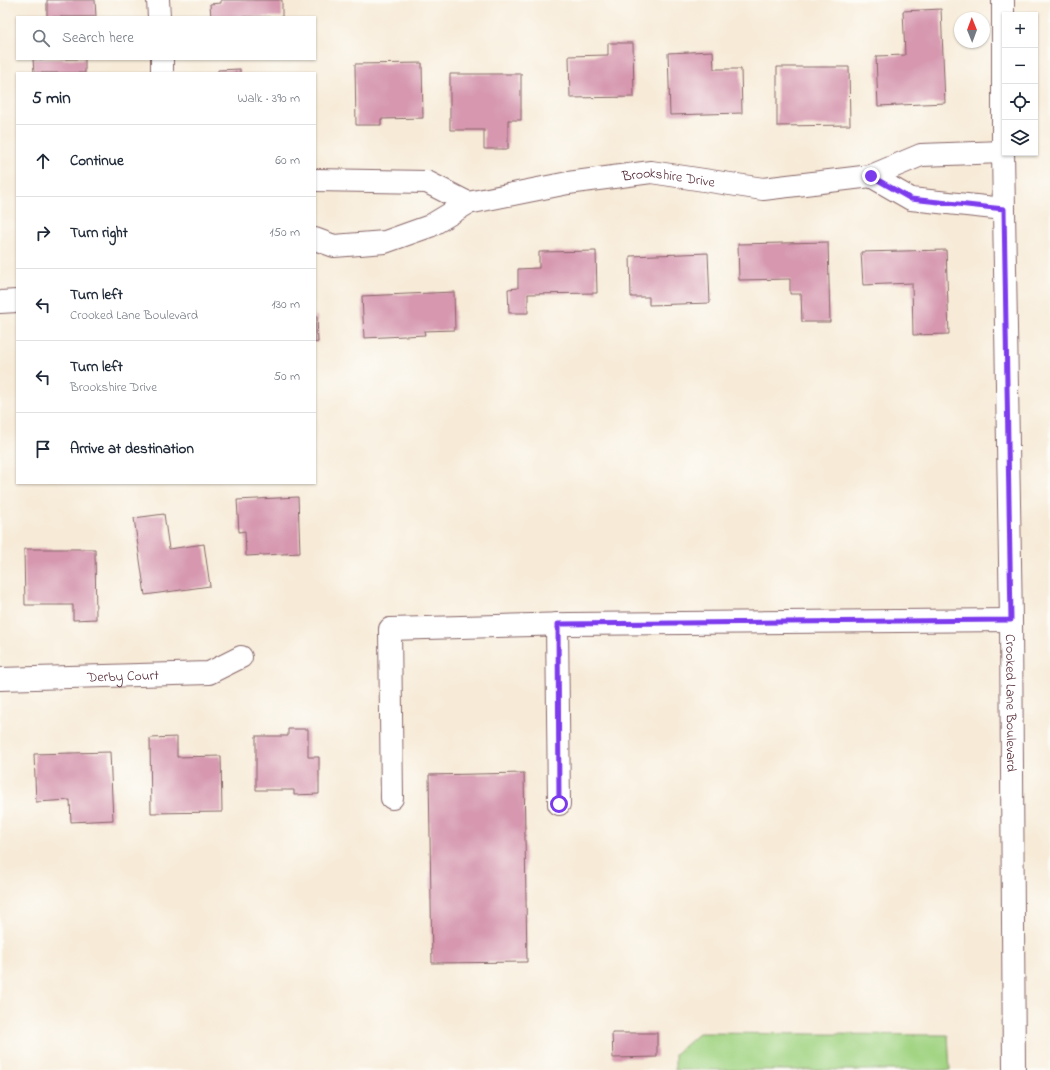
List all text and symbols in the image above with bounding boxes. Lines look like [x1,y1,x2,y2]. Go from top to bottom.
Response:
north arrow [954,12,990,48]
map controls [1002,12,1038,156]
button: + [1002,12,1038,48]
search box [16,16,316,60]
icon: search [30,27,52,49]
text: Search here [62,27,134,49]
button: − [1002,48,1038,84]
button: locate [1002,84,1038,120]
text: 5 min [32,86,71,111]
text: Walk · 390 m [238,89,300,108]
button: layers [1002,120,1038,156]
icon: ahead [32,150,54,172]
text: Continue [70,150,124,172]
text: 60 m [275,151,300,170]
street label: Brookshire Drive [620,163,717,194]
route end [862,167,880,185]
icon: right [32,222,54,244]
text: Turn right [70,222,128,244]
text: 150 m [269,223,300,242]
text: Turn left [70,284,123,306]
icon: left [32,294,54,316]
text: 130 m [272,295,300,314]
text: Crooked Lane Boulevard [70,306,198,325]
text: Turn left [70,356,123,378]
icon: left [32,366,54,388]
text: 50 m [274,367,300,386]
text: Brookshire Drive [70,378,157,397]
icon: arrive [32,438,54,460]
text: Arrive at destination [70,438,194,460]
street label: Crooked Lane Boulevard [999,634,1021,772]
street label: Derby Court [86,665,159,689]
route start [550,795,568,813]

